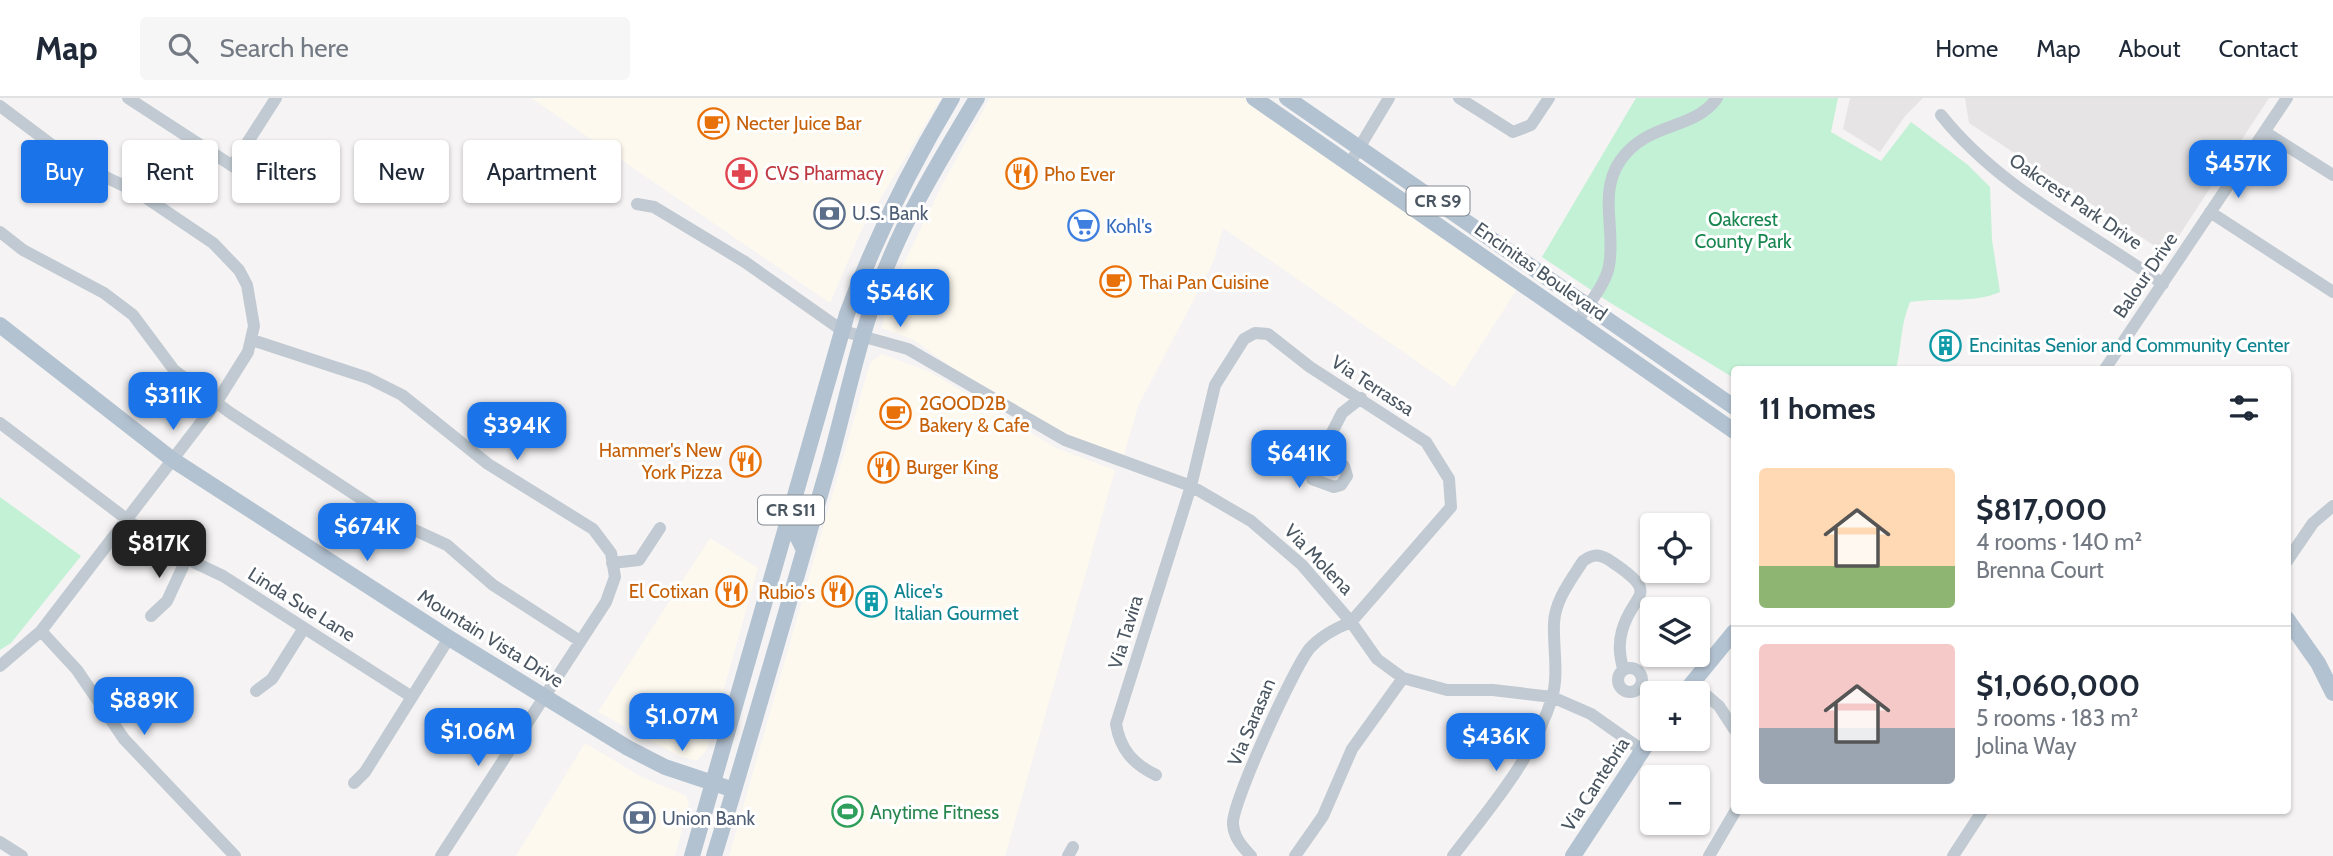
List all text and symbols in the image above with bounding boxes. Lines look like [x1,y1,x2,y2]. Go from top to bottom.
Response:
search box [140,17,630,80]
text: Map [35,28,98,68]
icon: search [164,29,202,67]
text: Search here [220,32,349,64]
text: Home [1935,34,1998,63]
text: Map [2036,34,2081,63]
text: About [2119,34,2181,63]
text: Contact [2219,34,2298,63]
cafe icon: Necter Juice Bar [696,106,730,140]
place label: Necter Juice Bar [736,112,861,135]
chip: Buy [21,140,108,203]
chip: Rent [122,140,218,203]
chip: Filters [232,140,340,203]
chip: New [354,140,449,203]
chip: Apartment [463,140,621,203]
pin: $457K [2189,140,2287,200]
street label: Oakcrest Park Drive [2005,148,2147,255]
text: $457K [2205,149,2271,177]
pharmacy icon: CVS Pharmacy [725,156,759,190]
restaurant icon: Pho Ever [1004,157,1038,191]
place label: CVS Pharmacy [765,162,884,185]
place label: Pho Ever [1044,163,1115,186]
road number: CR S9 [1406,186,1470,216]
bank icon: U.S. Bank [812,196,846,230]
place label: U.S. Bank [852,202,929,225]
park label: Oakcrest County Park [1695,208,1792,253]
supermarket icon: Kohl's [1066,209,1100,243]
place label: Kohl's [1106,215,1152,238]
street label: Encinitas Boulevard [1470,217,1611,326]
street label: Balour Drive [2108,228,2183,322]
cafe icon: Thai Pan Cuisine [1099,265,1133,299]
pin: $546K [851,270,949,329]
place label: Thai Pan Cuisine [1139,271,1269,294]
text: $546K [866,278,934,306]
building icon: Encinitas Senior and Community Center [1929,328,1963,362]
place label: Encinitas Senior and Community Center [1969,334,2290,357]
street label: Via Terrassa [1327,350,1418,421]
pin: $311K [124,372,222,432]
text: $311K [144,381,202,409]
icon: filters [2225,389,2263,427]
text: 11 homes [1759,390,1876,427]
place label: 2GOOD2B Bakery & Cafe [919,392,1030,437]
cafe icon: 2GOOD2B Bakery & Cafe [879,397,913,431]
pin: $394K [468,402,566,462]
text: $394K [483,411,551,439]
pin: $641K [1250,430,1348,490]
place label: Hammer's New York Pizza [599,439,722,484]
text: $641K [1267,439,1331,467]
restaurant icon: Hammer's New York Pizza [728,444,762,478]
restaurant icon: Burger King [866,450,900,484]
place label: Burger King [906,456,998,479]
text: $817,000 [1976,491,2107,528]
road number: CR S11 [758,496,824,524]
icon: home [1815,496,1899,580]
pin: $674K [318,504,416,563]
text: $674K [334,512,400,540]
map controls [1640,513,1710,835]
button: locate [1640,513,1710,583]
street label: Via Molena [1279,519,1358,599]
pin: $817K [110,520,208,580]
text: 4 rooms · 140 m² [1976,528,2142,556]
text: $817K [128,529,190,557]
text: Brenna Court [1976,556,2104,584]
street label: Linda Sue Lane [244,562,360,647]
restaurant icon: El Cotixan [715,574,749,608]
restaurant icon: Rubio's [821,575,855,609]
place label: El Cotixan [629,580,709,603]
place label: Alice's Italian Gourmet [894,580,1019,625]
place label: Rubio's [758,581,815,604]
street label: Mountain Vista Drive [414,584,568,693]
building icon: Alice's Italian Gourmet [854,585,888,619]
street label: Via Tavira [1103,592,1148,672]
button: layers [1640,597,1710,667]
text: $1,060,000 [1976,667,2140,704]
icon: home [1815,672,1899,756]
street label: Via Sarasan [1223,675,1280,769]
pin: $889K [95,678,193,737]
button: + [1640,681,1710,751]
text: $889K [110,686,178,714]
pin: $1.07M [625,694,739,753]
text: $1.07M [645,702,719,730]
text: 5 rooms · 183 m² [1976,704,2138,732]
pin: $1.06M [421,708,535,768]
pin: $436K [1447,714,1545,773]
text: $1.06M [440,717,516,745]
text: $436K [1462,722,1530,750]
text: Jolina Way [1976,732,2077,760]
street label: Via Cantebria [1557,733,1634,835]
button: − [1640,765,1710,835]
sports icon: Anytime Fitness [830,795,864,829]
bank icon: Union Bank [622,801,656,835]
place label: Anytime Fitness [870,801,999,824]
place label: Union Bank [662,807,756,830]

